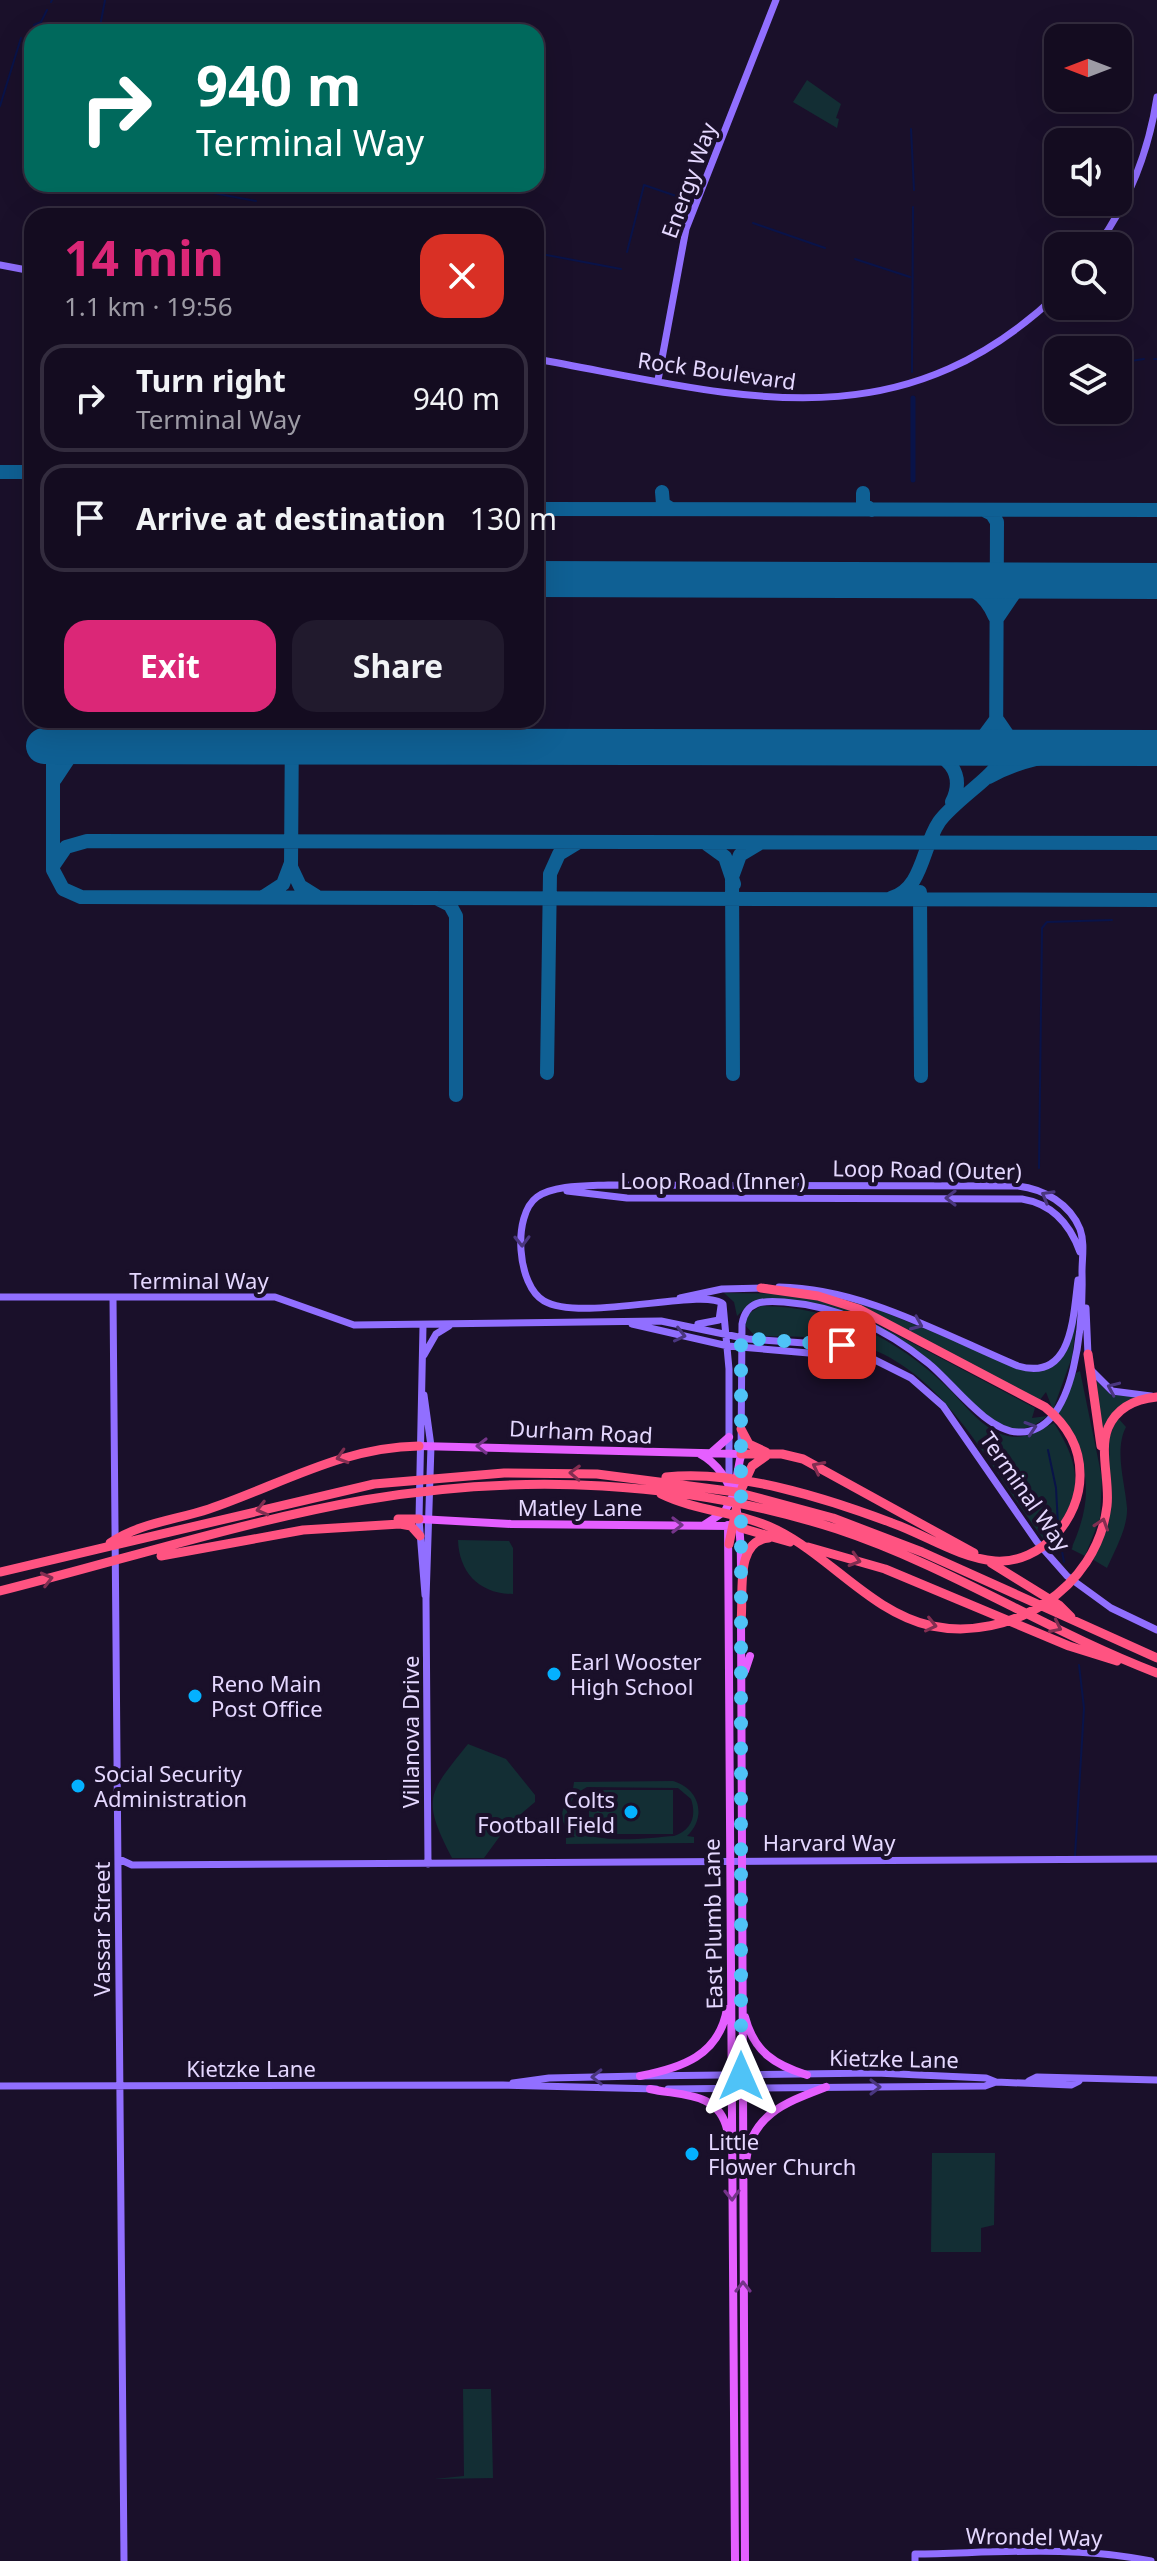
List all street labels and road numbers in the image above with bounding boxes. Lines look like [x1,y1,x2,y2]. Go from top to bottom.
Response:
street label: Energy Way [653,117,723,242]
street label: Rock Boulevard [636,344,798,396]
street label: Loop Road (Outer) [832,1152,1022,1186]
street label: Loop Road (Inner) [620,1165,806,1195]
street label: Terminal Way [129,1265,269,1295]
street label: Durham Road [508,1412,654,1450]
street label: Terminal Way [974,1425,1079,1557]
street label: Matley Lane [518,1492,642,1522]
street label: Villanova Drive [395,1656,425,1808]
street label: Harvard Way [763,1827,896,1857]
street label: East Plumb Lane [696,1838,728,2010]
street label: Vassar Street [86,1862,116,1996]
street label: Kietzke Lane [829,2042,959,2074]
street label: Kietzke Lane [186,2053,316,2083]
street label: Wrondel Way [965,2520,1103,2552]

